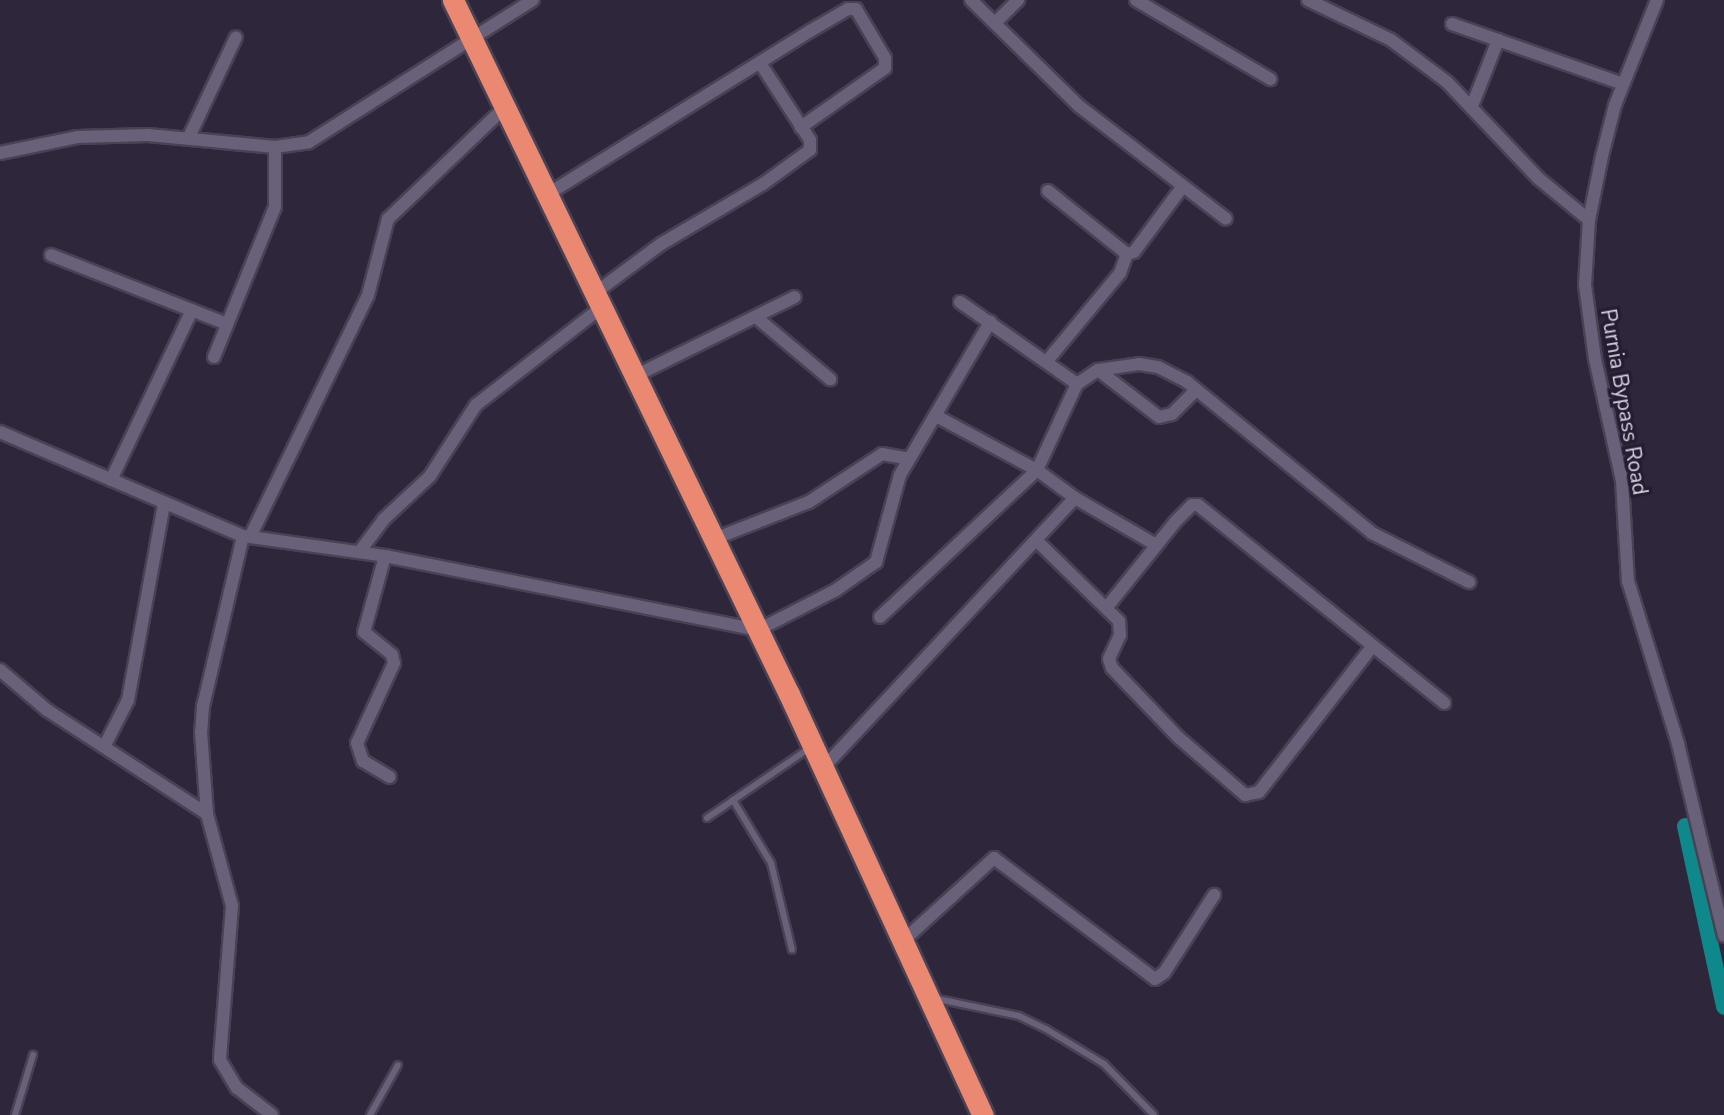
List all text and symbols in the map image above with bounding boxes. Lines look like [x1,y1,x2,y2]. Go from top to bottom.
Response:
street label: Purnia Bypass Road [1595,307,1653,497]

